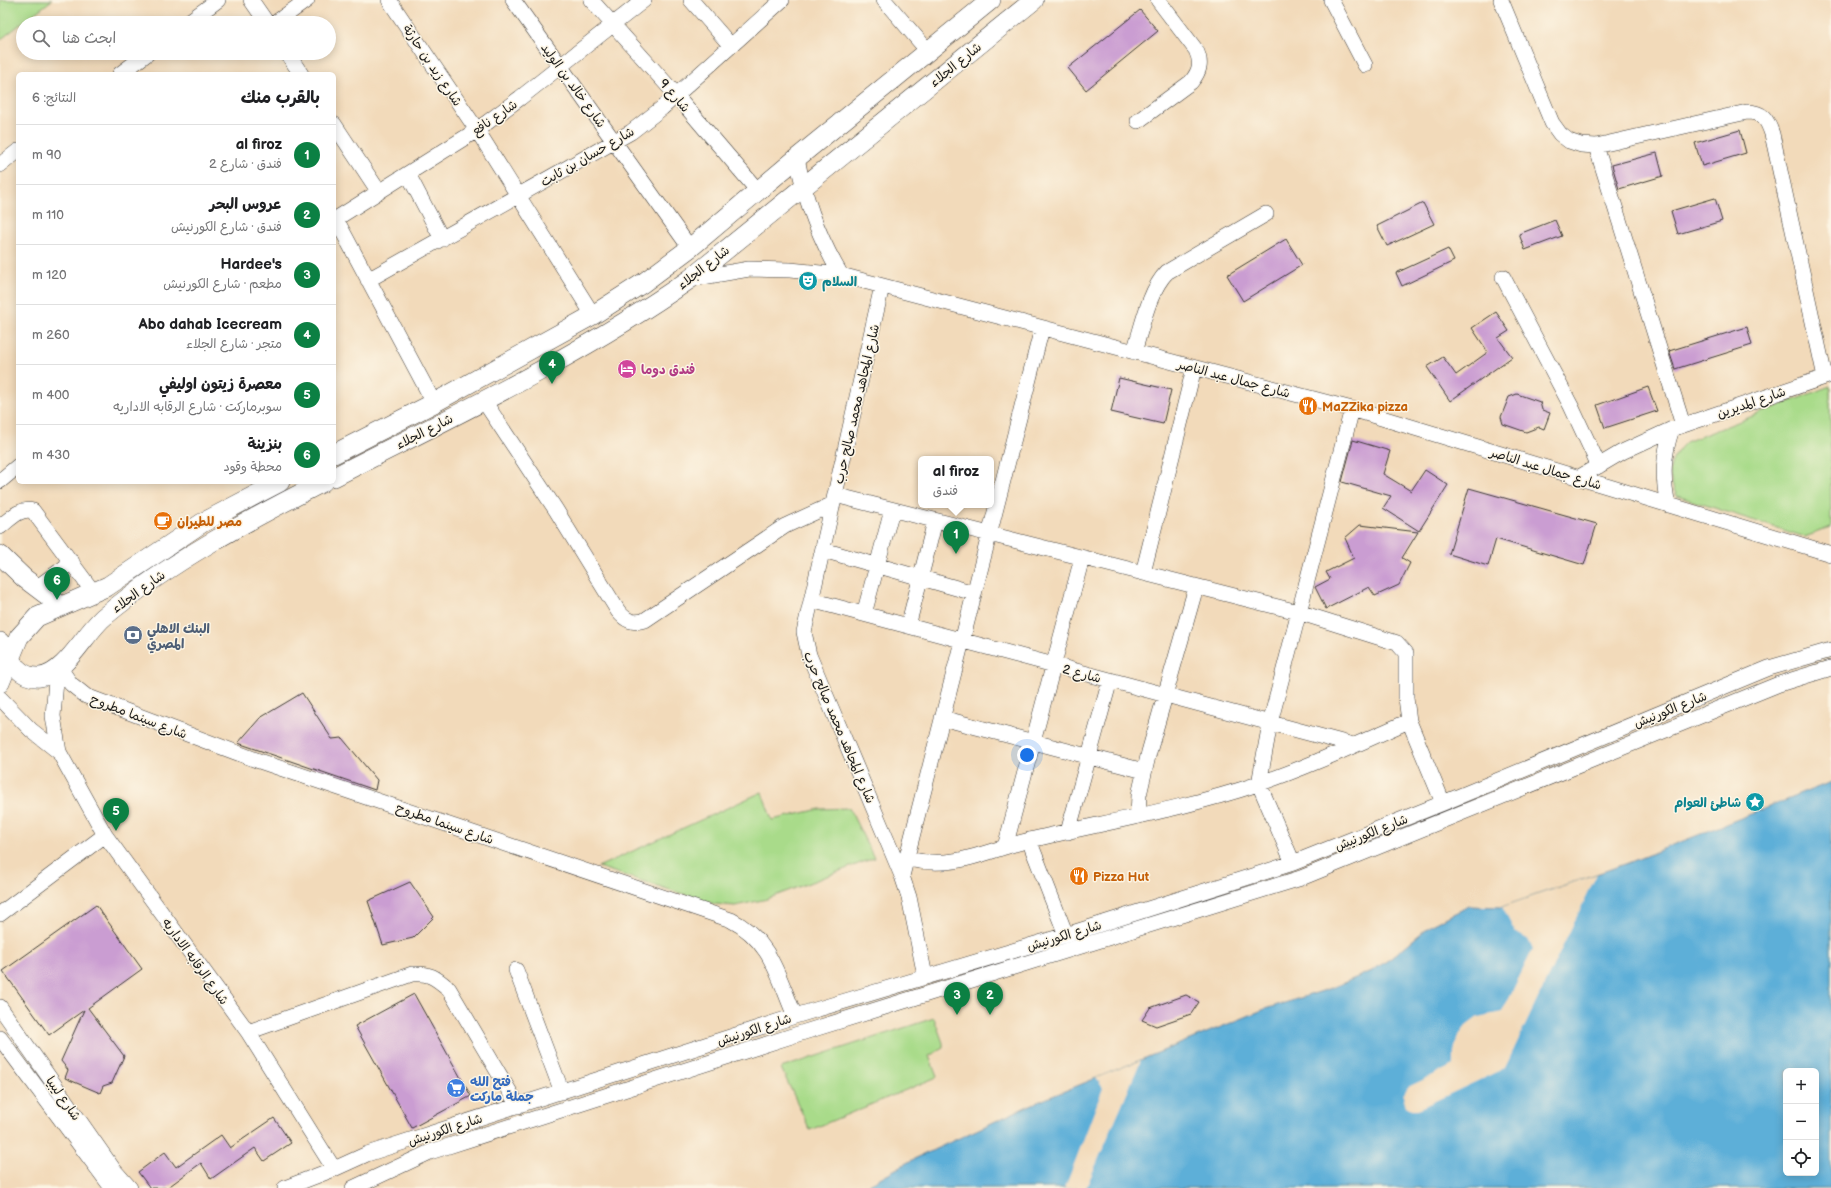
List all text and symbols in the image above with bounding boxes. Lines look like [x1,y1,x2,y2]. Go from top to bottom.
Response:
search box [16,16,336,60]
street label: شارع زيد بن حارثة [398,22,465,110]
icon: search [30,27,52,49]
text: ابحث هنا [62,29,116,48]
street label: شارع الجلاء [927,39,985,91]
street label: شارع خالد بن الوليد [536,40,609,132]
street label: شارع 9 [655,76,693,116]
text: بالقرب منك [241,88,320,108]
text: النتائج: 6 [32,90,76,106]
street label: شارع نافع [469,96,522,141]
street label: شارع حسان بن ثابت [538,124,638,191]
text: al firoz [236,135,282,154]
text: 90 m [32,147,61,163]
text: 1 [304,147,310,163]
text: فندق · شارع 2 [209,156,282,172]
text: عروس البحر [210,195,282,214]
text: 110 m [32,207,64,223]
text: 2 [303,207,311,223]
text: فندق · شارع الكورنيش [171,219,282,235]
street label: شارع الجلاء [674,242,734,294]
text: Hardee's [220,255,282,274]
text: 120 m [32,267,67,283]
text: 3 [303,267,311,283]
theatre icon: السلام [797,270,819,292]
place label: السلام [822,274,857,292]
text: مطعم · شارع الكورنيش [163,276,282,292]
text: Abo dahab Icecream [139,315,282,334]
street label: شارع المجاهد محمد صالح حرب [831,323,884,486]
text: 260 m [32,327,70,343]
text: 4 [303,327,311,343]
text: متجر · شارع الجلاء [186,336,282,352]
pin: 4 [539,351,565,384]
street label: شارع جمال عبد الناصر [1175,356,1292,403]
hotel icon: فندق دوما [616,358,638,380]
place label: فندق دوما [641,362,695,378]
text: معصرة زيتون اوليفي [159,375,282,394]
street label: شارع المديرين [1715,384,1788,423]
text: 400 m [32,387,70,403]
text: 5 [303,387,311,403]
restaurant icon: MaZZika pizza [1297,395,1319,417]
text: سوبرماركت · شارع الرقابه الاداريه [113,399,282,415]
place label: MaZZika pizza [1322,399,1408,415]
street label: شارع الجلاء [393,411,456,454]
text: بنزينة [248,435,282,454]
street label: شارع جمال عبد الناصر [1487,444,1603,494]
text: 430 m [32,447,70,463]
text: 6 [303,447,311,463]
popup [918,456,994,508]
text: محطة وقود [223,459,282,475]
text: al firoz [933,462,979,481]
text: فندق [933,483,958,499]
cafe icon: مصر للطيران [152,510,174,532]
place label: مصر للطيران [177,514,242,530]
pin: 1 [943,521,969,554]
pin: 6 [44,567,70,600]
street label: شارع الجلاء [109,567,169,617]
place label: البنك الاهلي المصري [147,621,210,654]
bank icon: البنك الاهلي المصري [122,624,144,646]
street label: شارع المجاهد محمد صالح حرب [799,649,878,806]
street label: شارع 2 [1060,661,1103,688]
street label: شارع الكورنيش [1632,688,1710,733]
street label: شارع سينما مطروح [88,691,189,744]
your location [1017,745,1037,765]
place icon: شاطئ العوام [1744,791,1766,813]
place label: شاطئ العوام [1674,795,1741,813]
pin: 5 [103,798,129,831]
street label: شارع سينما مطروح [393,800,496,849]
street label: شارع الكورنيش [1333,811,1411,856]
restaurant icon: Pizza Hut [1068,865,1090,887]
place label: Pizza Hut [1093,869,1150,885]
street label: شارع الرقابه الاداريه [158,915,232,1009]
street label: شارع الكورنيش [1025,917,1104,956]
pin: 3 [944,982,970,1015]
pin: 2 [977,982,1003,1015]
street label: شارع الكورنيش [715,1010,794,1050]
map controls [1783,1068,1819,1176]
button: + [1783,1068,1819,1104]
street label: شارع ليبيا [41,1073,84,1124]
place label: فتح الله جملة ماركت [470,1074,534,1105]
supermarket icon: فتح الله جملة ماركت [445,1077,467,1099]
button: − [1783,1104,1819,1140]
street label: شارع الكورنيش [406,1110,485,1150]
button: locate [1783,1140,1819,1176]

